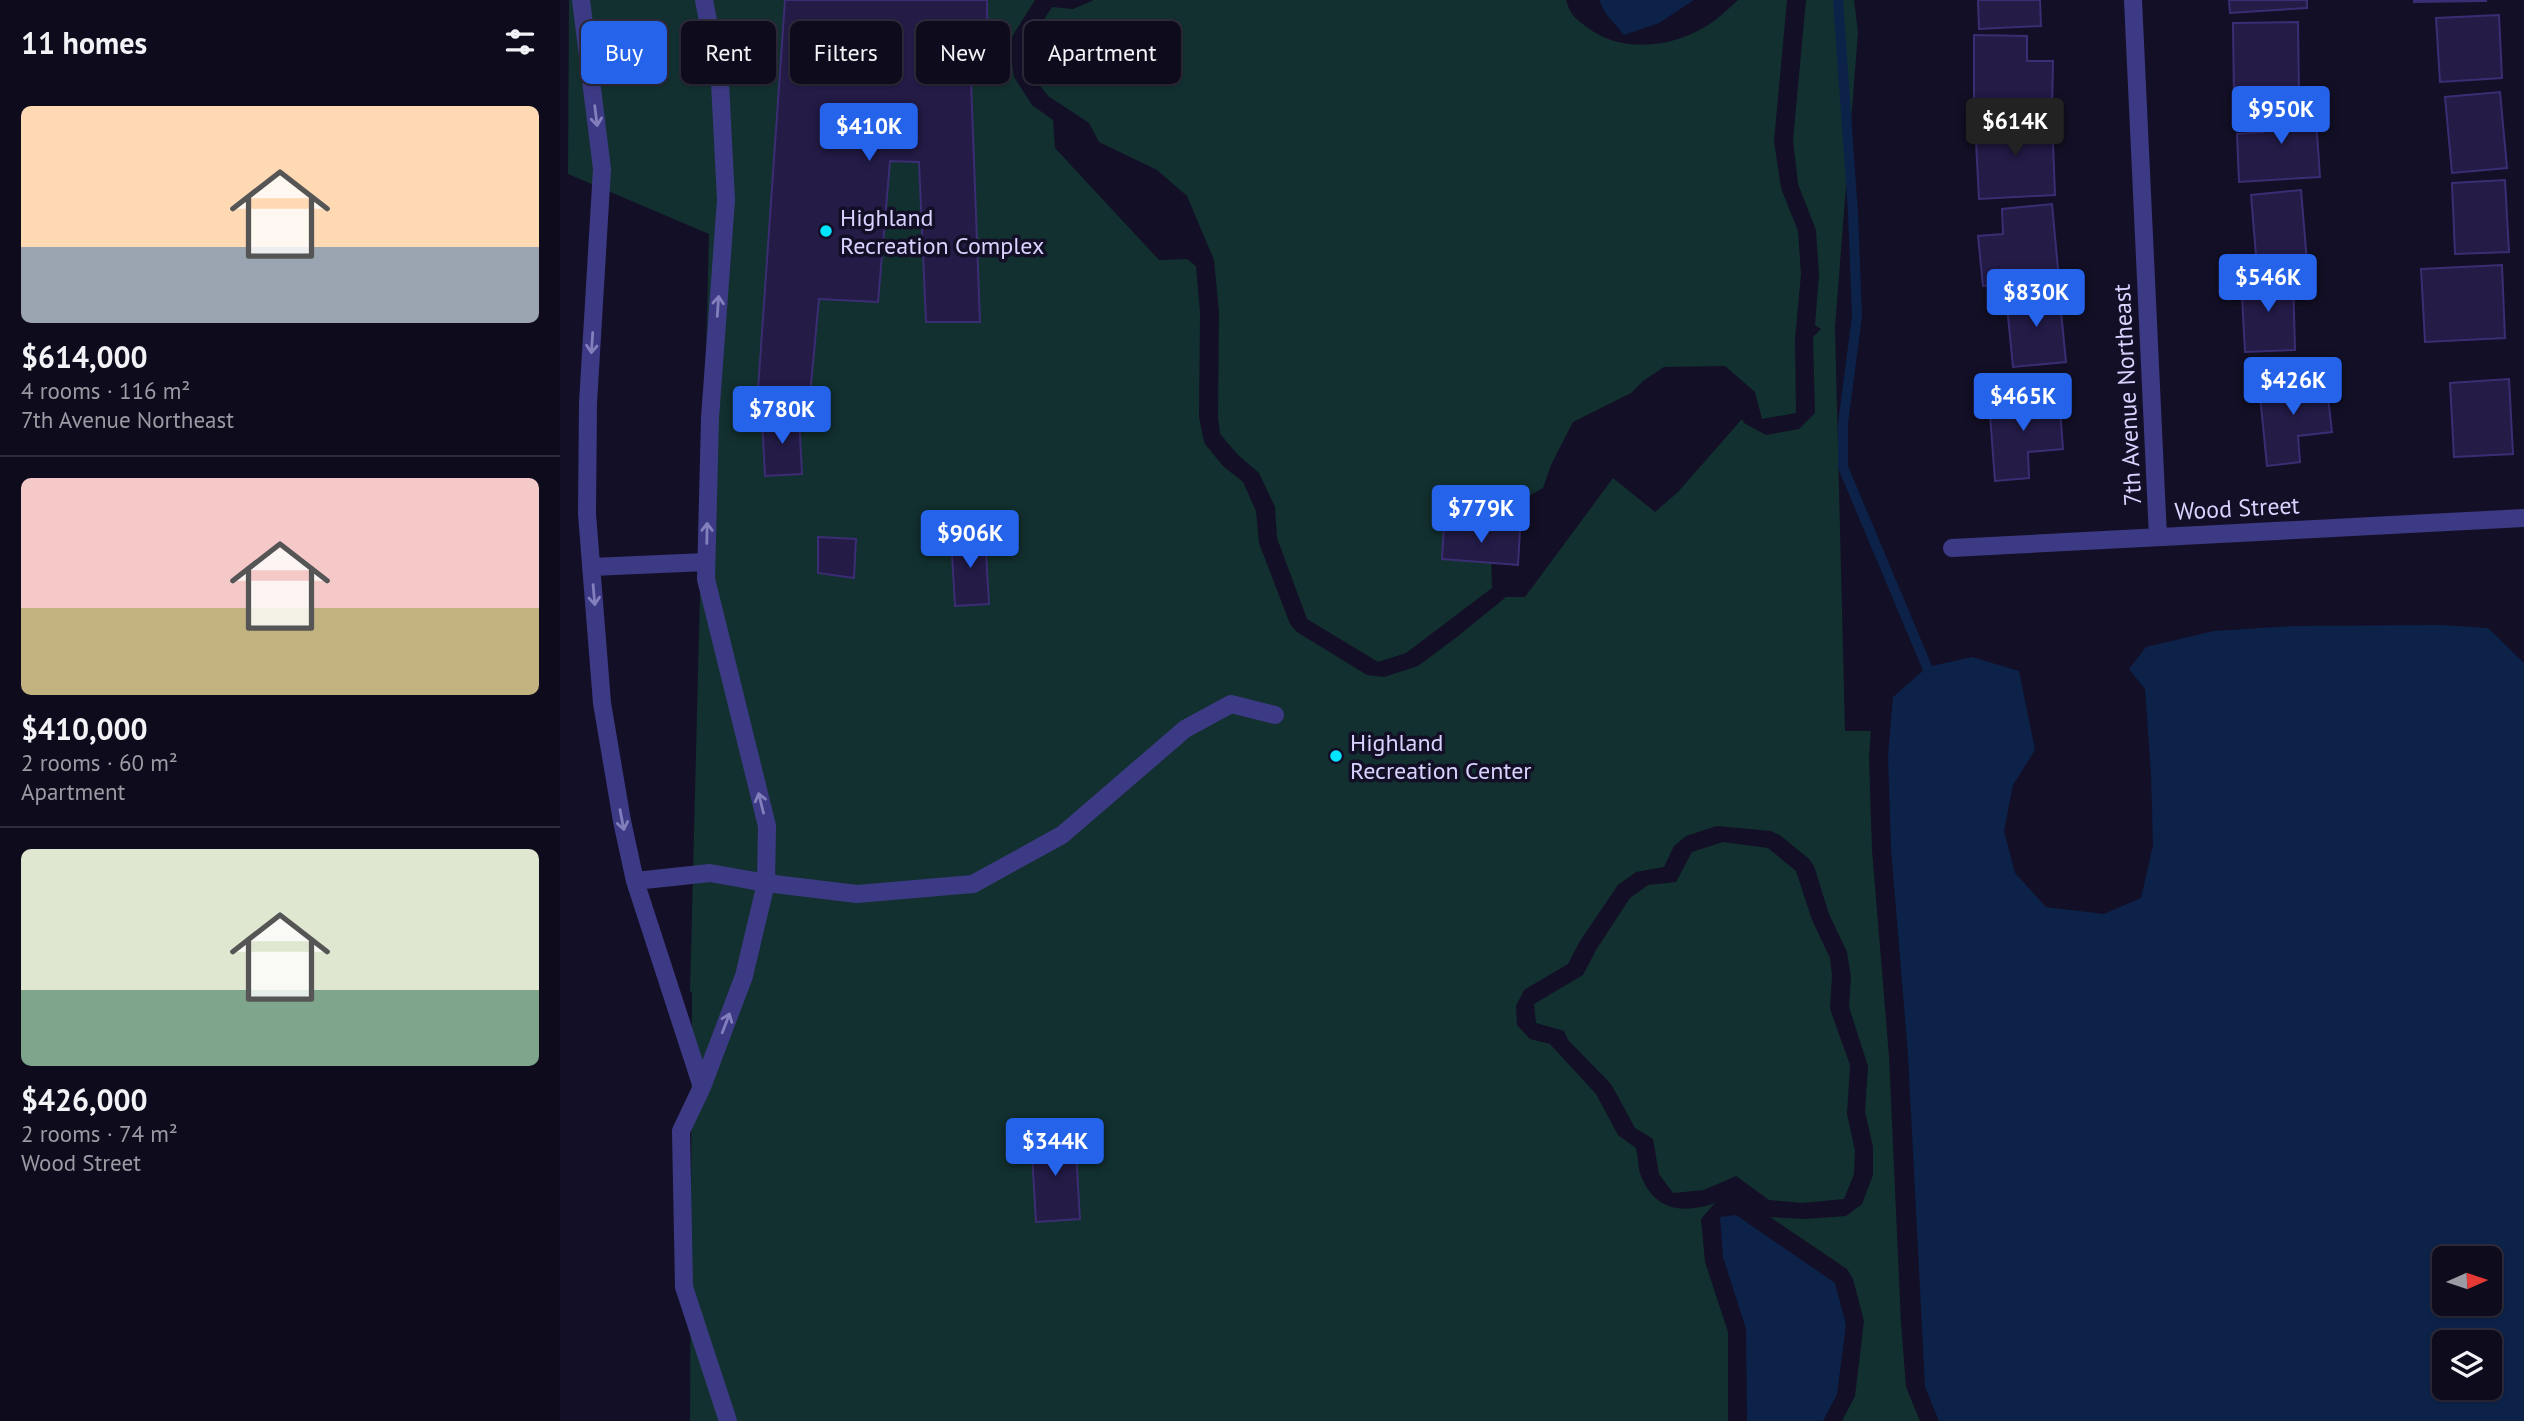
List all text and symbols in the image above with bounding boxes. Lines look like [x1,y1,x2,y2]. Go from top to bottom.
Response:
chip: Buy [581,21,667,84]
chip: Rent [681,21,776,84]
chip: Filters [790,21,902,84]
chip: New [916,21,1010,84]
chip: Apartment [1024,21,1181,84]
text: 11 homes [21,23,147,62]
icon: filters [501,23,539,61]
pin: $950K [2232,86,2330,146]
text: $950K [2248,94,2314,123]
pin: $614K [1966,99,2064,158]
one-way arrow [589,104,602,127]
pin: $410K [820,104,918,163]
text: $614K [1982,106,2048,135]
text: $410K [836,111,902,140]
icon: home [217,151,343,277]
place label: Highland Recreation Complex [840,202,1044,261]
marker: Highland Recreation Complex [818,223,834,239]
pin: $546K [2219,254,2317,314]
text: $546K [2235,262,2301,291]
pin: $830K [1987,270,2085,329]
text: $830K [2003,277,2069,306]
street label: 7th Avenue Northeast [2106,283,2148,507]
one-way arrow [712,295,725,317]
one-way arrow [585,331,598,354]
text: $614,000 [21,337,148,376]
pin: $426K [2244,358,2342,417]
text: $426K [2260,365,2326,394]
pin: $465K [1974,374,2072,433]
text: 4 rooms · 116 m² [21,376,190,405]
text: $465K [1990,381,2056,410]
pin: $780K [733,386,831,446]
text: $780K [749,394,815,423]
text: 7th Avenue Northeast [21,405,234,434]
pin: $779K [1432,486,1530,545]
street label: Wood Street [2174,489,2300,527]
text: $779K [1448,493,1514,522]
pin: $906K [921,510,1019,570]
text: $906K [937,518,1003,547]
one-way arrow [700,521,714,544]
icon: home [217,523,343,649]
one-way arrow [588,583,601,606]
text: $410,000 [21,709,148,748]
place label: Highland Recreation Center [1350,727,1532,786]
text: 2 rooms · 60 m² [21,748,178,777]
marker: Highland Recreation Center [1328,748,1344,764]
text: Apartment [21,777,125,806]
one-way arrow [754,792,767,814]
one-way arrow [616,808,630,831]
icon: home [217,894,343,1020]
one-way arrow [720,1013,733,1035]
text: $426,000 [21,1080,148,1119]
pin: $344K [1006,1118,1104,1178]
text: 2 rooms · 74 m² [21,1119,178,1148]
text: $344K [1022,1126,1088,1155]
text: Wood Street [21,1148,141,1177]
north arrow [2432,1246,2502,1316]
map controls [2432,1246,2502,1400]
button: layers [2432,1330,2502,1400]

